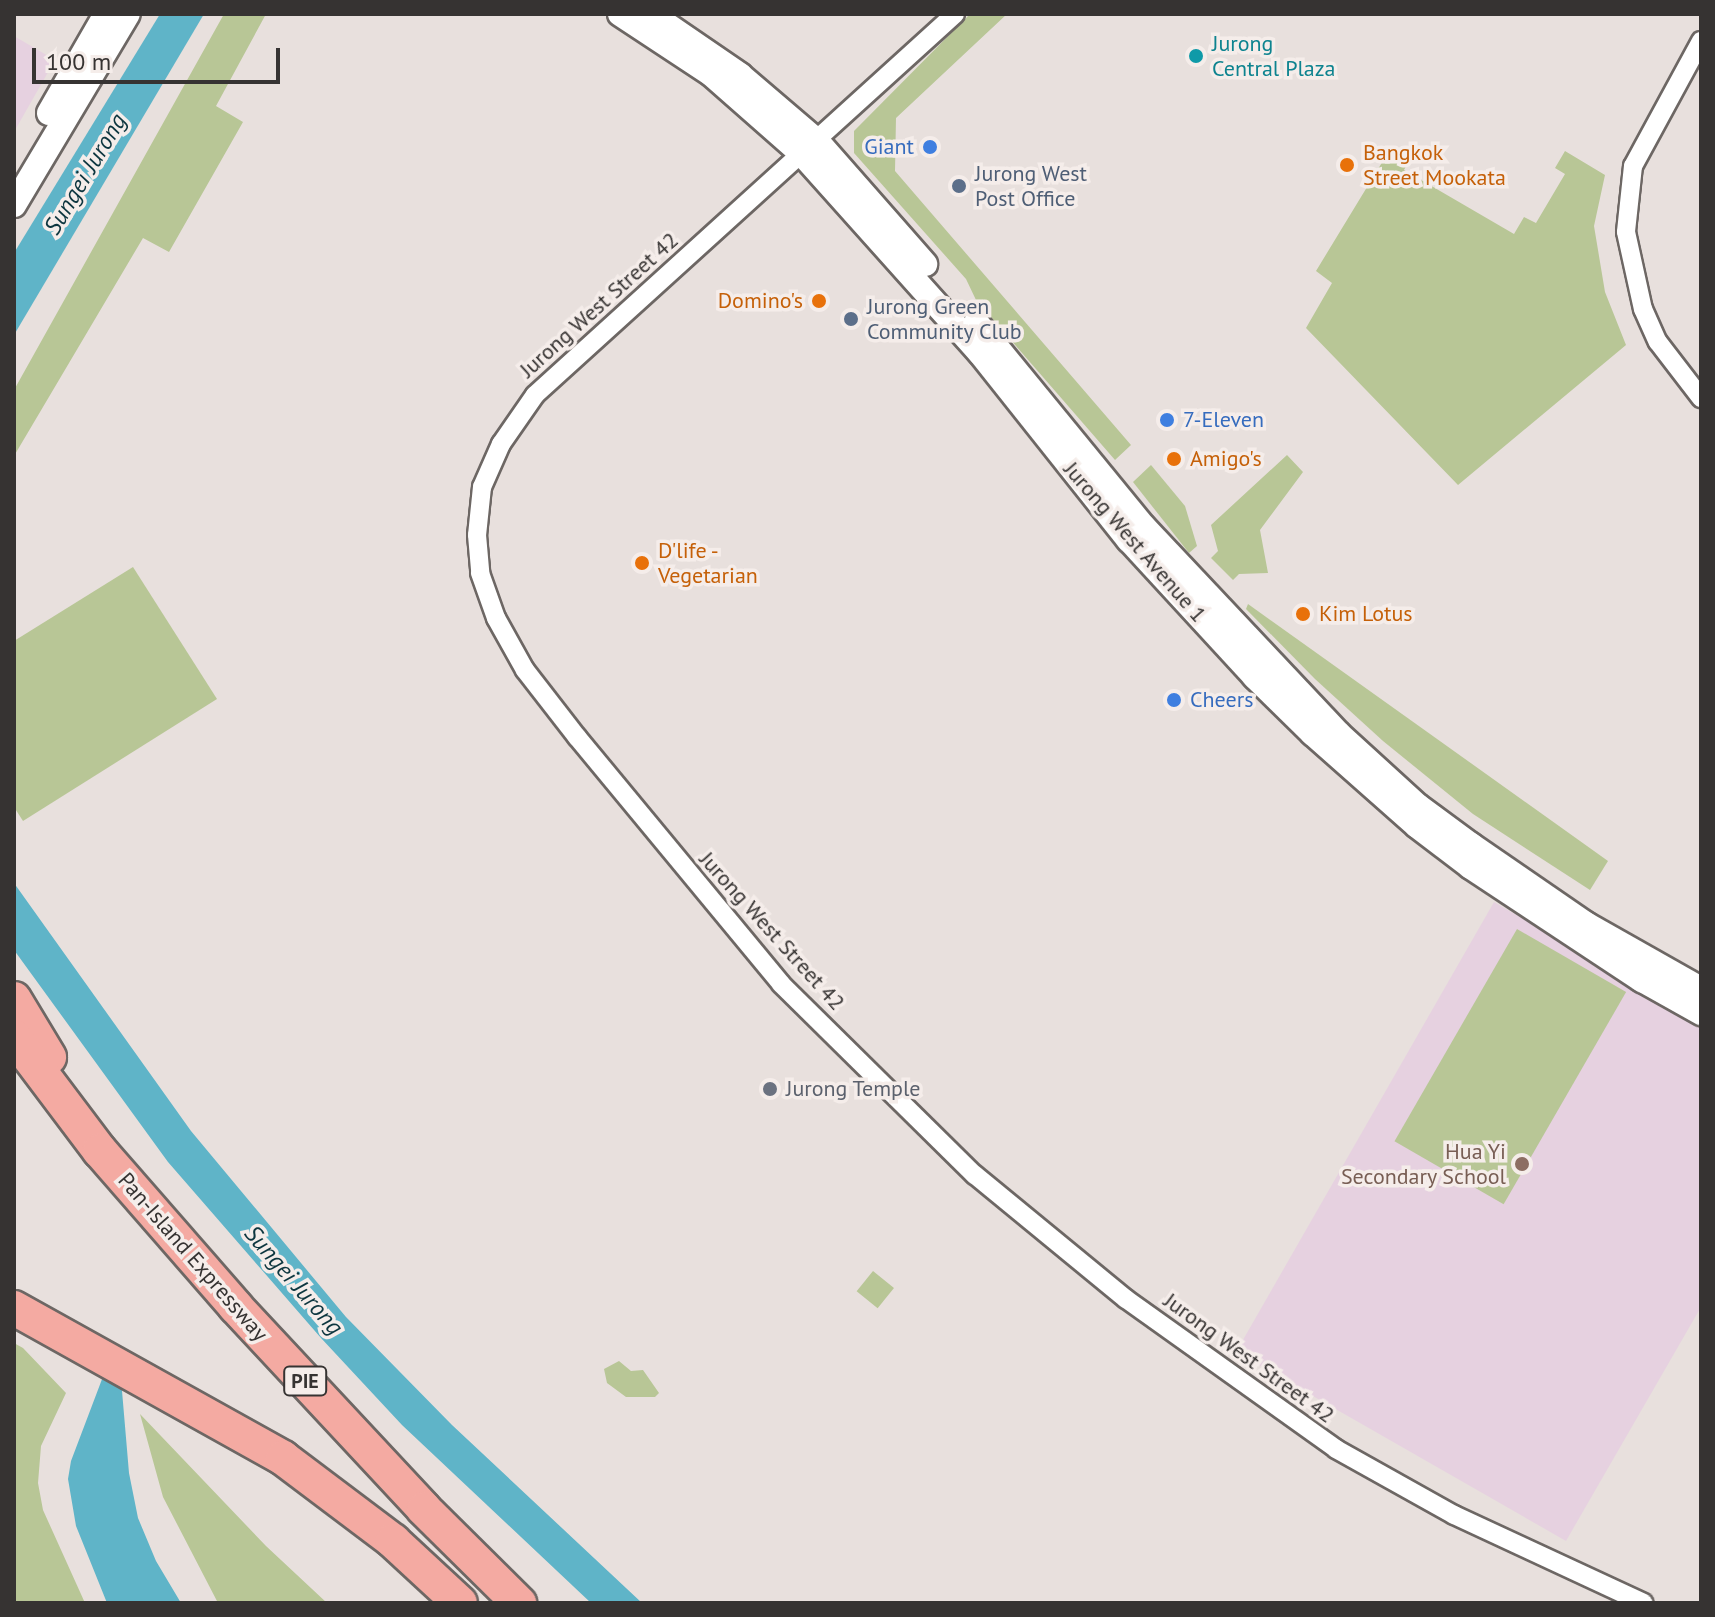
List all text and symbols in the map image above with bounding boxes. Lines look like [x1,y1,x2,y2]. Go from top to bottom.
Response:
place label: Jurong Central Plaza [1212,30,1336,82]
scale bar [36,32,284,82]
text: 100 m [46,46,111,77]
marker: Jurong Central Plaza [1187,47,1205,65]
water label: Sungei Jurong [38,108,132,240]
place label: Giant [864,134,914,160]
marker: Giant [921,138,939,156]
place label: Bangkok Street Mookata [1363,139,1506,190]
marker: Bangkok Street Mookata [1338,156,1356,174]
place label: Jurong West Post Office [975,160,1087,212]
marker: Jurong West Post Office [950,177,968,195]
street label: Jurong West Street 42 [514,227,684,383]
place label: Domino's [718,288,803,314]
marker: Domino's [810,292,828,310]
place label: Jurong Green Community Club [867,293,1022,344]
marker: Jurong Green Community Club [842,310,860,328]
place label: 7-Eleven [1183,407,1264,433]
marker: 7-Eleven [1158,411,1176,429]
place label: Amigo's [1190,446,1262,472]
marker: Amigo's [1165,450,1183,468]
street label: Jurong West Avenue 1 [1058,456,1212,628]
place label: D'life - Vegetarian [658,537,758,588]
marker: D'life - Vegetarian [633,554,651,572]
place label: Kim Lotus [1319,601,1412,627]
marker: Kim Lotus [1294,605,1312,623]
place label: Cheers [1190,687,1253,713]
marker: Cheers [1165,691,1183,709]
street label: Jurong West Street 42 [694,846,850,1016]
place label: Jurong Temple [786,1076,921,1102]
marker: Jurong Temple [761,1080,779,1098]
place label: Hua Yi Secondary School [1340,1138,1506,1190]
marker: Hua Yi Secondary School [1513,1155,1531,1173]
street label: Pan-Island Expressway [113,1167,273,1347]
water label: Sungei Jurong [238,1219,350,1341]
street label: Jurong West Street 42 [1159,1287,1339,1429]
road number: PIE [283,1365,327,1397]

